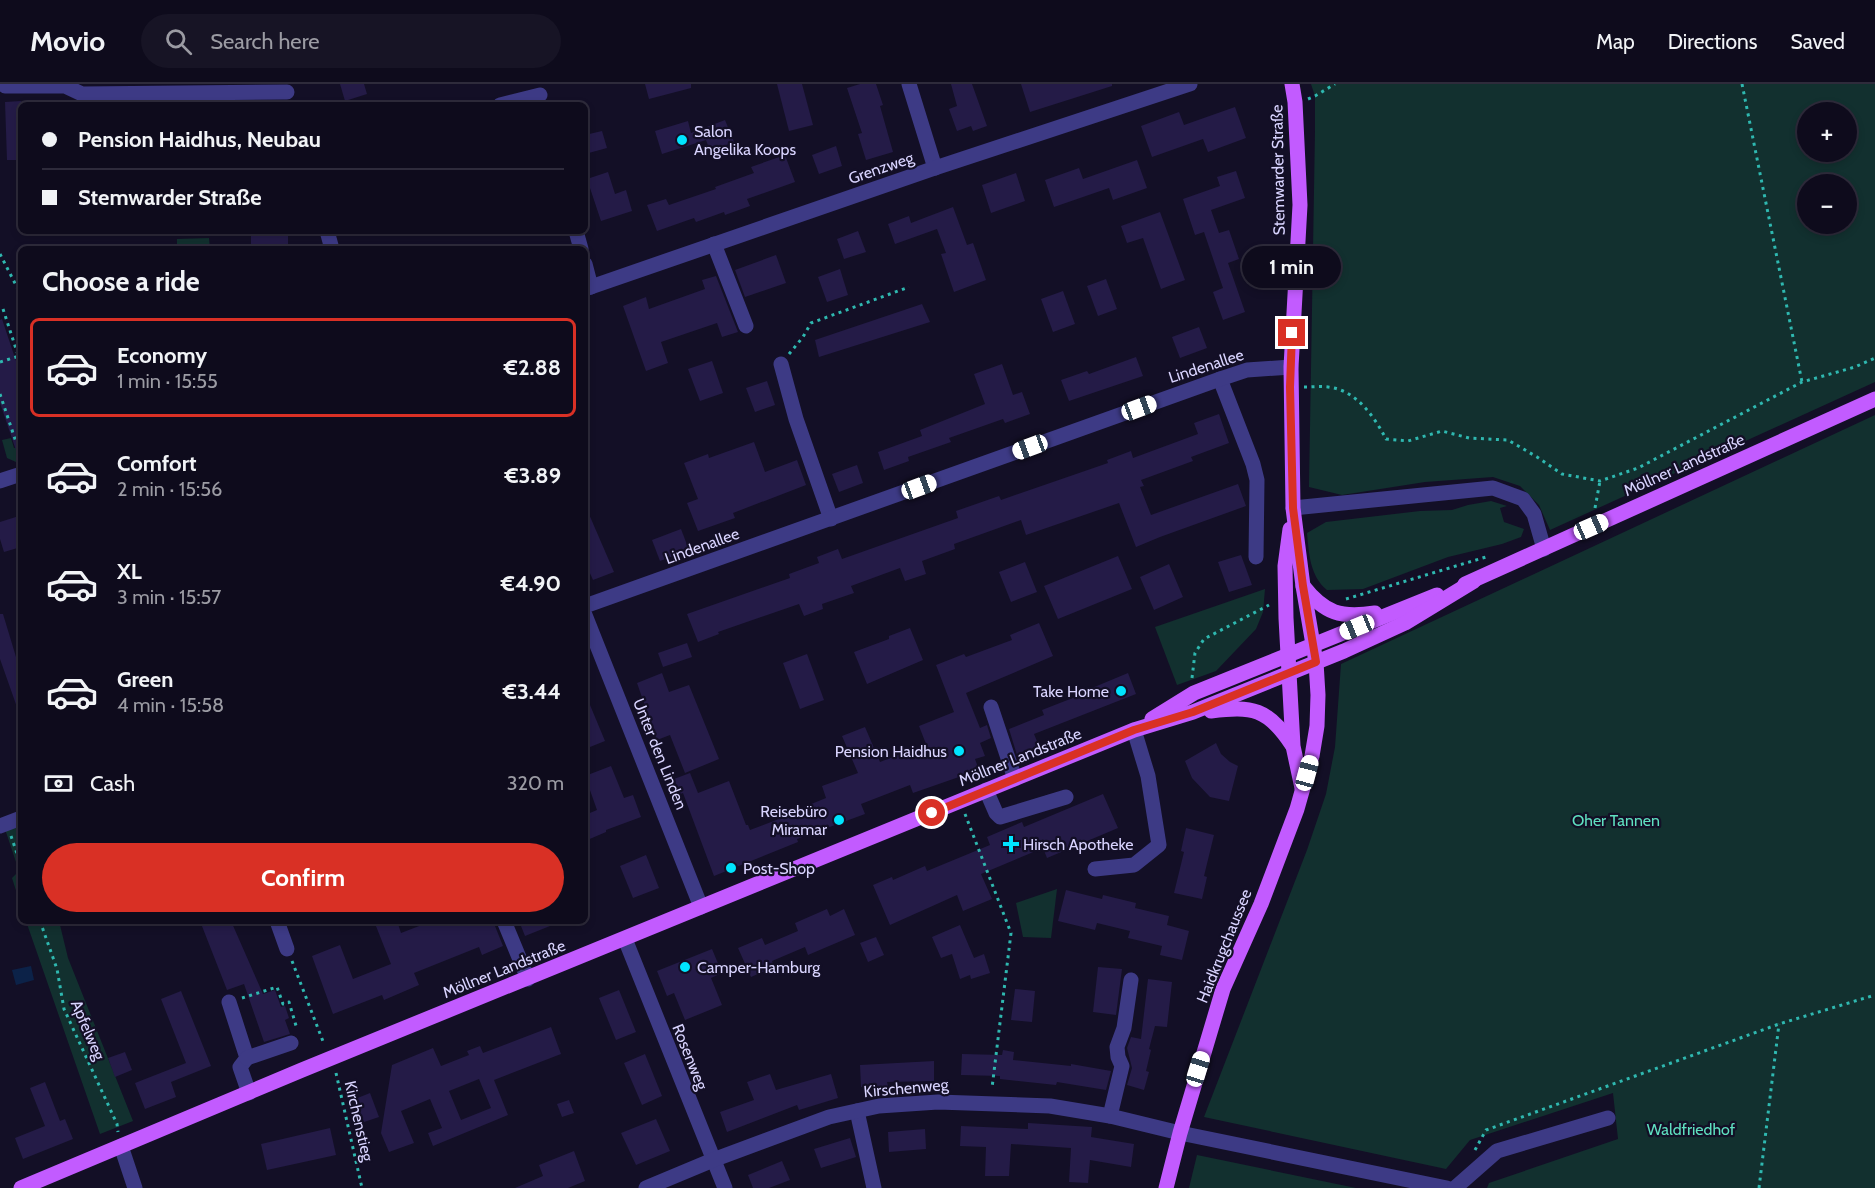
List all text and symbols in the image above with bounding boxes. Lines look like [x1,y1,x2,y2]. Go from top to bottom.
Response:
search box [141,14,561,68]
text: Movio [30,24,105,58]
icon: search [162,25,195,58]
text: Search here [210,28,320,55]
text: Map [1596,29,1635,54]
text: Directions [1668,29,1757,54]
text: Saved [1790,29,1845,54]
map controls [1797,102,1857,234]
button: + [1797,102,1857,162]
street label: Stemwarder Straße [1267,104,1289,236]
place label: Salon Angelika Koops [694,122,797,159]
text: Pension Haidhus, Neubau [78,126,321,153]
marker: Salon Angelika Koops [675,133,689,147]
street label: Grenzweg [846,148,917,188]
button: − [1797,174,1857,234]
text: Stemwarder Straße [78,184,262,211]
callout: 1 min [1242,246,1342,288]
text: 1 min [1269,255,1314,279]
text: Choose a ride [42,265,200,298]
route end [1278,319,1305,346]
icon: car [45,341,99,395]
text: Economy [117,342,207,369]
street label: Lindenallee [1166,345,1246,387]
text: €2.88 [504,354,561,381]
text: 1 min · 15:55 [117,369,218,393]
car [1119,393,1159,423]
street label: Möllner Landstraße [1621,430,1747,500]
car [1010,432,1050,462]
icon: car [45,449,99,503]
text: Comfort [117,450,196,477]
text: €3.89 [505,462,561,489]
car [899,472,939,502]
text: 2 min · 15:56 [117,477,222,501]
car [1571,511,1611,543]
street label: Lindenallee [662,524,742,568]
icon: car [45,557,99,611]
text: XL [117,558,142,585]
text: €4.90 [501,570,561,597]
text: 3 min · 15:57 [117,585,221,609]
car [1337,612,1377,642]
icon: car [45,665,99,719]
text: Green [117,666,173,693]
text: €3.44 [503,678,561,705]
place label: Take Home [1033,682,1109,701]
marker: Take Home [1114,684,1128,698]
text: 4 min · 15:58 [117,693,224,717]
street label: Unter den Linden [629,696,691,812]
street label: Möllner Landstraße [956,724,1084,790]
place label: Pension Haidhus [835,742,947,761]
marker: Pension Haidhus [952,744,966,758]
car [1294,753,1320,793]
icon: cash [42,767,75,800]
text: Cash [90,770,135,797]
text: 320 m [507,771,564,795]
route start [918,799,945,826]
place label: Reisebüro Miramar [760,802,828,839]
park label: Oher Tannen [1572,811,1660,830]
marker: Reisebüro Miramar [832,813,846,827]
place label: Hirsch Apotheke [1023,835,1133,854]
marker: Hirsch Apotheke [1004,837,1018,851]
button: Confirm [42,843,564,912]
place label: Post-Shop [743,859,815,878]
marker: Post-Shop [724,861,738,875]
street label: Haidkrugchaussee [1192,886,1256,1006]
street label: Möllner Landstraße [440,936,568,1002]
place label: Camper-Hamburg [697,958,821,977]
marker: Camper-Hamburg [678,960,692,974]
street label: Apfelweg [67,997,110,1064]
street label: Rosenweg [668,1021,712,1094]
car [1184,1049,1212,1089]
street label: Kirschenweg [863,1075,950,1101]
street label: Kirchenstieg [340,1079,378,1164]
park label: Waldfriedhof [1647,1120,1736,1139]

